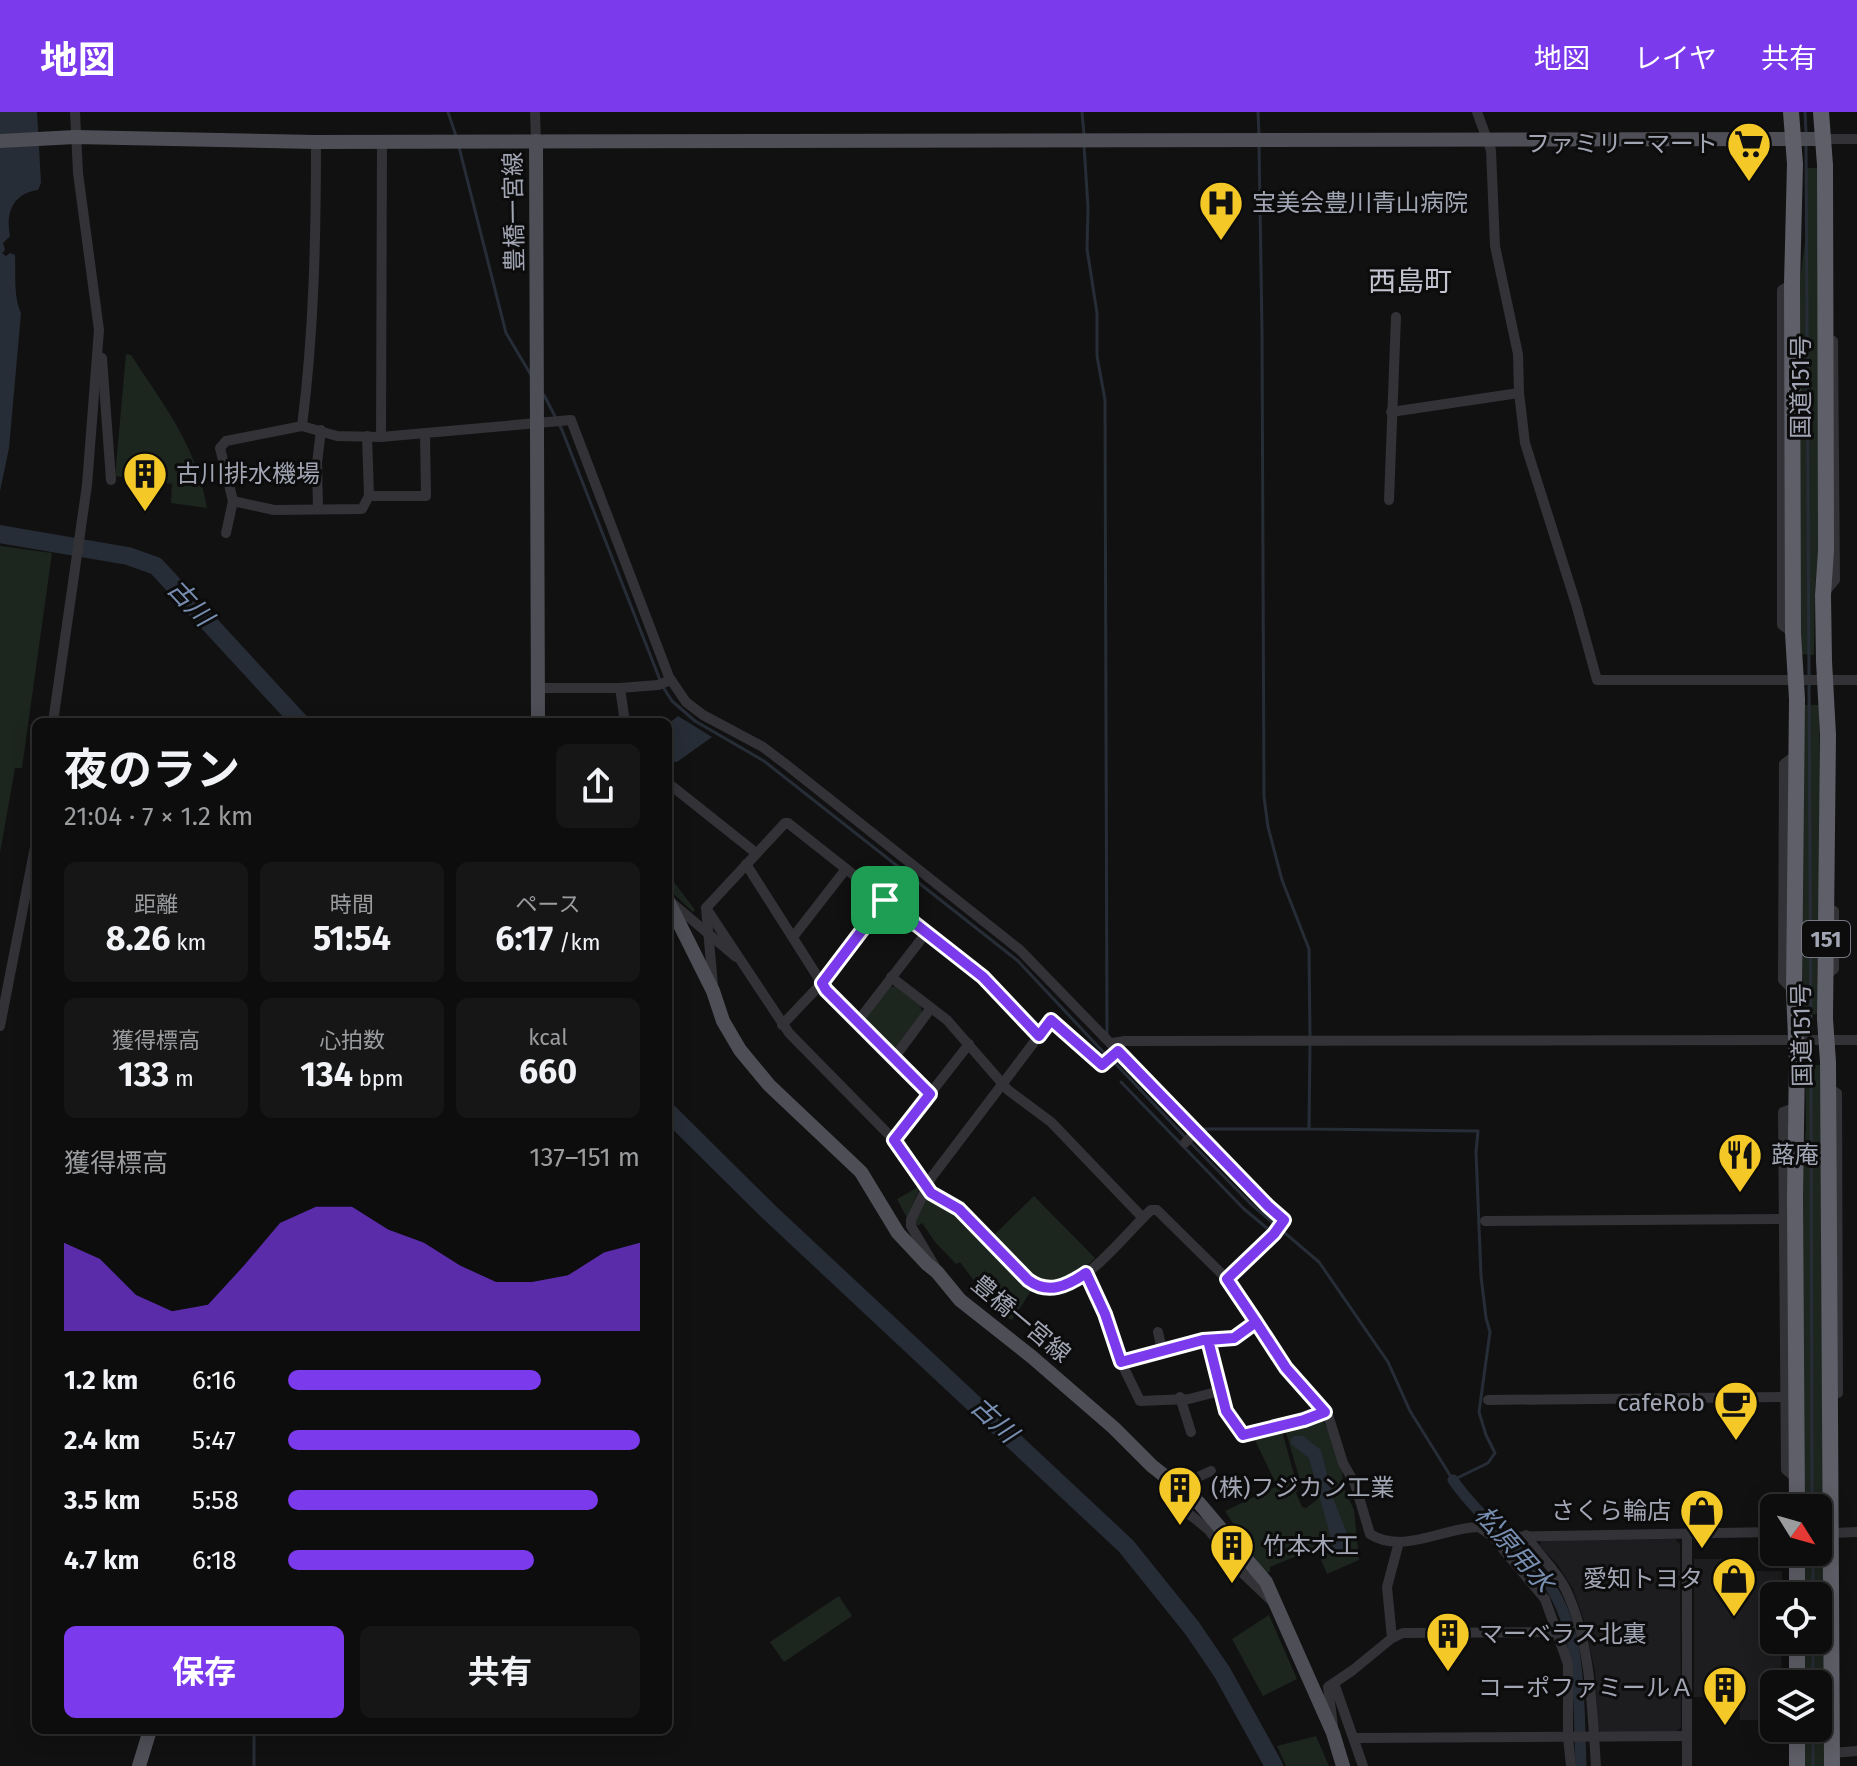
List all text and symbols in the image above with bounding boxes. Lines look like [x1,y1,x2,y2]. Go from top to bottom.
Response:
text: 地図 [40,37,116,83]
text: 地図 [1534,42,1590,75]
text: レイヤ [1634,42,1717,75]
text: 共有 [1761,42,1817,75]
supermarket icon: ファミリーマート [1725,120,1773,183]
place label: ファミリーマート [1526,130,1718,158]
street label: 豊橋一宮線 [499,152,529,272]
hospital icon: 宝美会豊川青山病院 [1197,179,1245,242]
place label: 宝美会豊川青山病院 [1252,189,1468,217]
district label: 西島町 [1368,265,1452,298]
street label: 国道151号 [1787,335,1815,439]
building icon: 古川排水機場 [121,450,169,513]
place label: 古川排水機場 [176,460,320,488]
water label: 古川 [161,573,221,635]
text: 夜のラン [64,744,240,797]
button: share [556,744,640,828]
text: 21:04 · 7 × 1.2 km [64,801,253,832]
pin [851,866,919,934]
icon: arrive [863,878,907,922]
text: 距離 [134,891,178,918]
text: 時間 [330,891,374,918]
text: ペース [516,891,580,918]
text: 8.26 [106,918,170,959]
text: 51:54 [313,918,391,959]
text: 6:17 [495,918,553,959]
road number: 151 [1802,921,1850,957]
text: km [170,929,206,956]
text: /km [553,929,601,956]
street label: 国道151号 [1787,983,1817,1087]
text: kcal [528,1024,568,1051]
text: 獲得標高 [112,1027,200,1054]
text: 心拍数 [319,1027,385,1054]
text: 660 [519,1051,577,1092]
text: 133 [118,1054,169,1095]
text: 134 [300,1054,353,1095]
text: m [169,1065,194,1092]
text: bpm [353,1065,404,1092]
restaurant icon: 蕗庵 [1716,1131,1764,1194]
place label: 蕗庵 [1771,1141,1819,1169]
text: 137–151 m [529,1142,640,1173]
text: 獲得標高 [64,1148,168,1179]
street label: 豊橋一宮線 [966,1270,1076,1368]
text: 1.2 km [64,1365,138,1396]
text: 6:16 [192,1365,236,1396]
cafe icon: cafeRob [1712,1379,1760,1442]
place label: cafeRob [1617,1389,1705,1417]
water label: 古川 [964,1391,1026,1451]
text: 2.4 km [64,1425,140,1456]
text: 5:47 [192,1425,236,1456]
building icon: (株)フジカン工業 [1156,1464,1204,1527]
place label: (株)フジカン工業 [1211,1474,1395,1502]
text: 3.5 km [64,1485,140,1516]
text: 5:58 [192,1485,239,1516]
shop icon: さくら輪店 [1678,1487,1726,1550]
north arrow [1760,1494,1832,1566]
map controls [1760,1494,1832,1742]
place label: さくら輪店 [1551,1497,1671,1525]
water label: 松原用水 [1468,1500,1562,1601]
building icon: 竹本木工 [1208,1522,1256,1585]
place label: 竹本木工 [1263,1532,1359,1560]
text: 4.7 km [64,1545,140,1576]
text: 6:18 [192,1545,237,1576]
shop icon: 愛知トヨタ [1710,1555,1758,1618]
place label: 愛知トヨタ [1583,1565,1703,1593]
button: locate [1760,1582,1832,1654]
building icon: マーベラス北裏 [1424,1610,1472,1673]
place label: マーベラス北裏 [1479,1620,1647,1648]
button: 保存 [64,1626,344,1718]
button: 共有 [360,1626,640,1718]
building icon: コーポファミールＡ [1701,1664,1749,1727]
button: layers [1760,1670,1832,1742]
place label: コーポファミールＡ [1478,1674,1694,1702]

